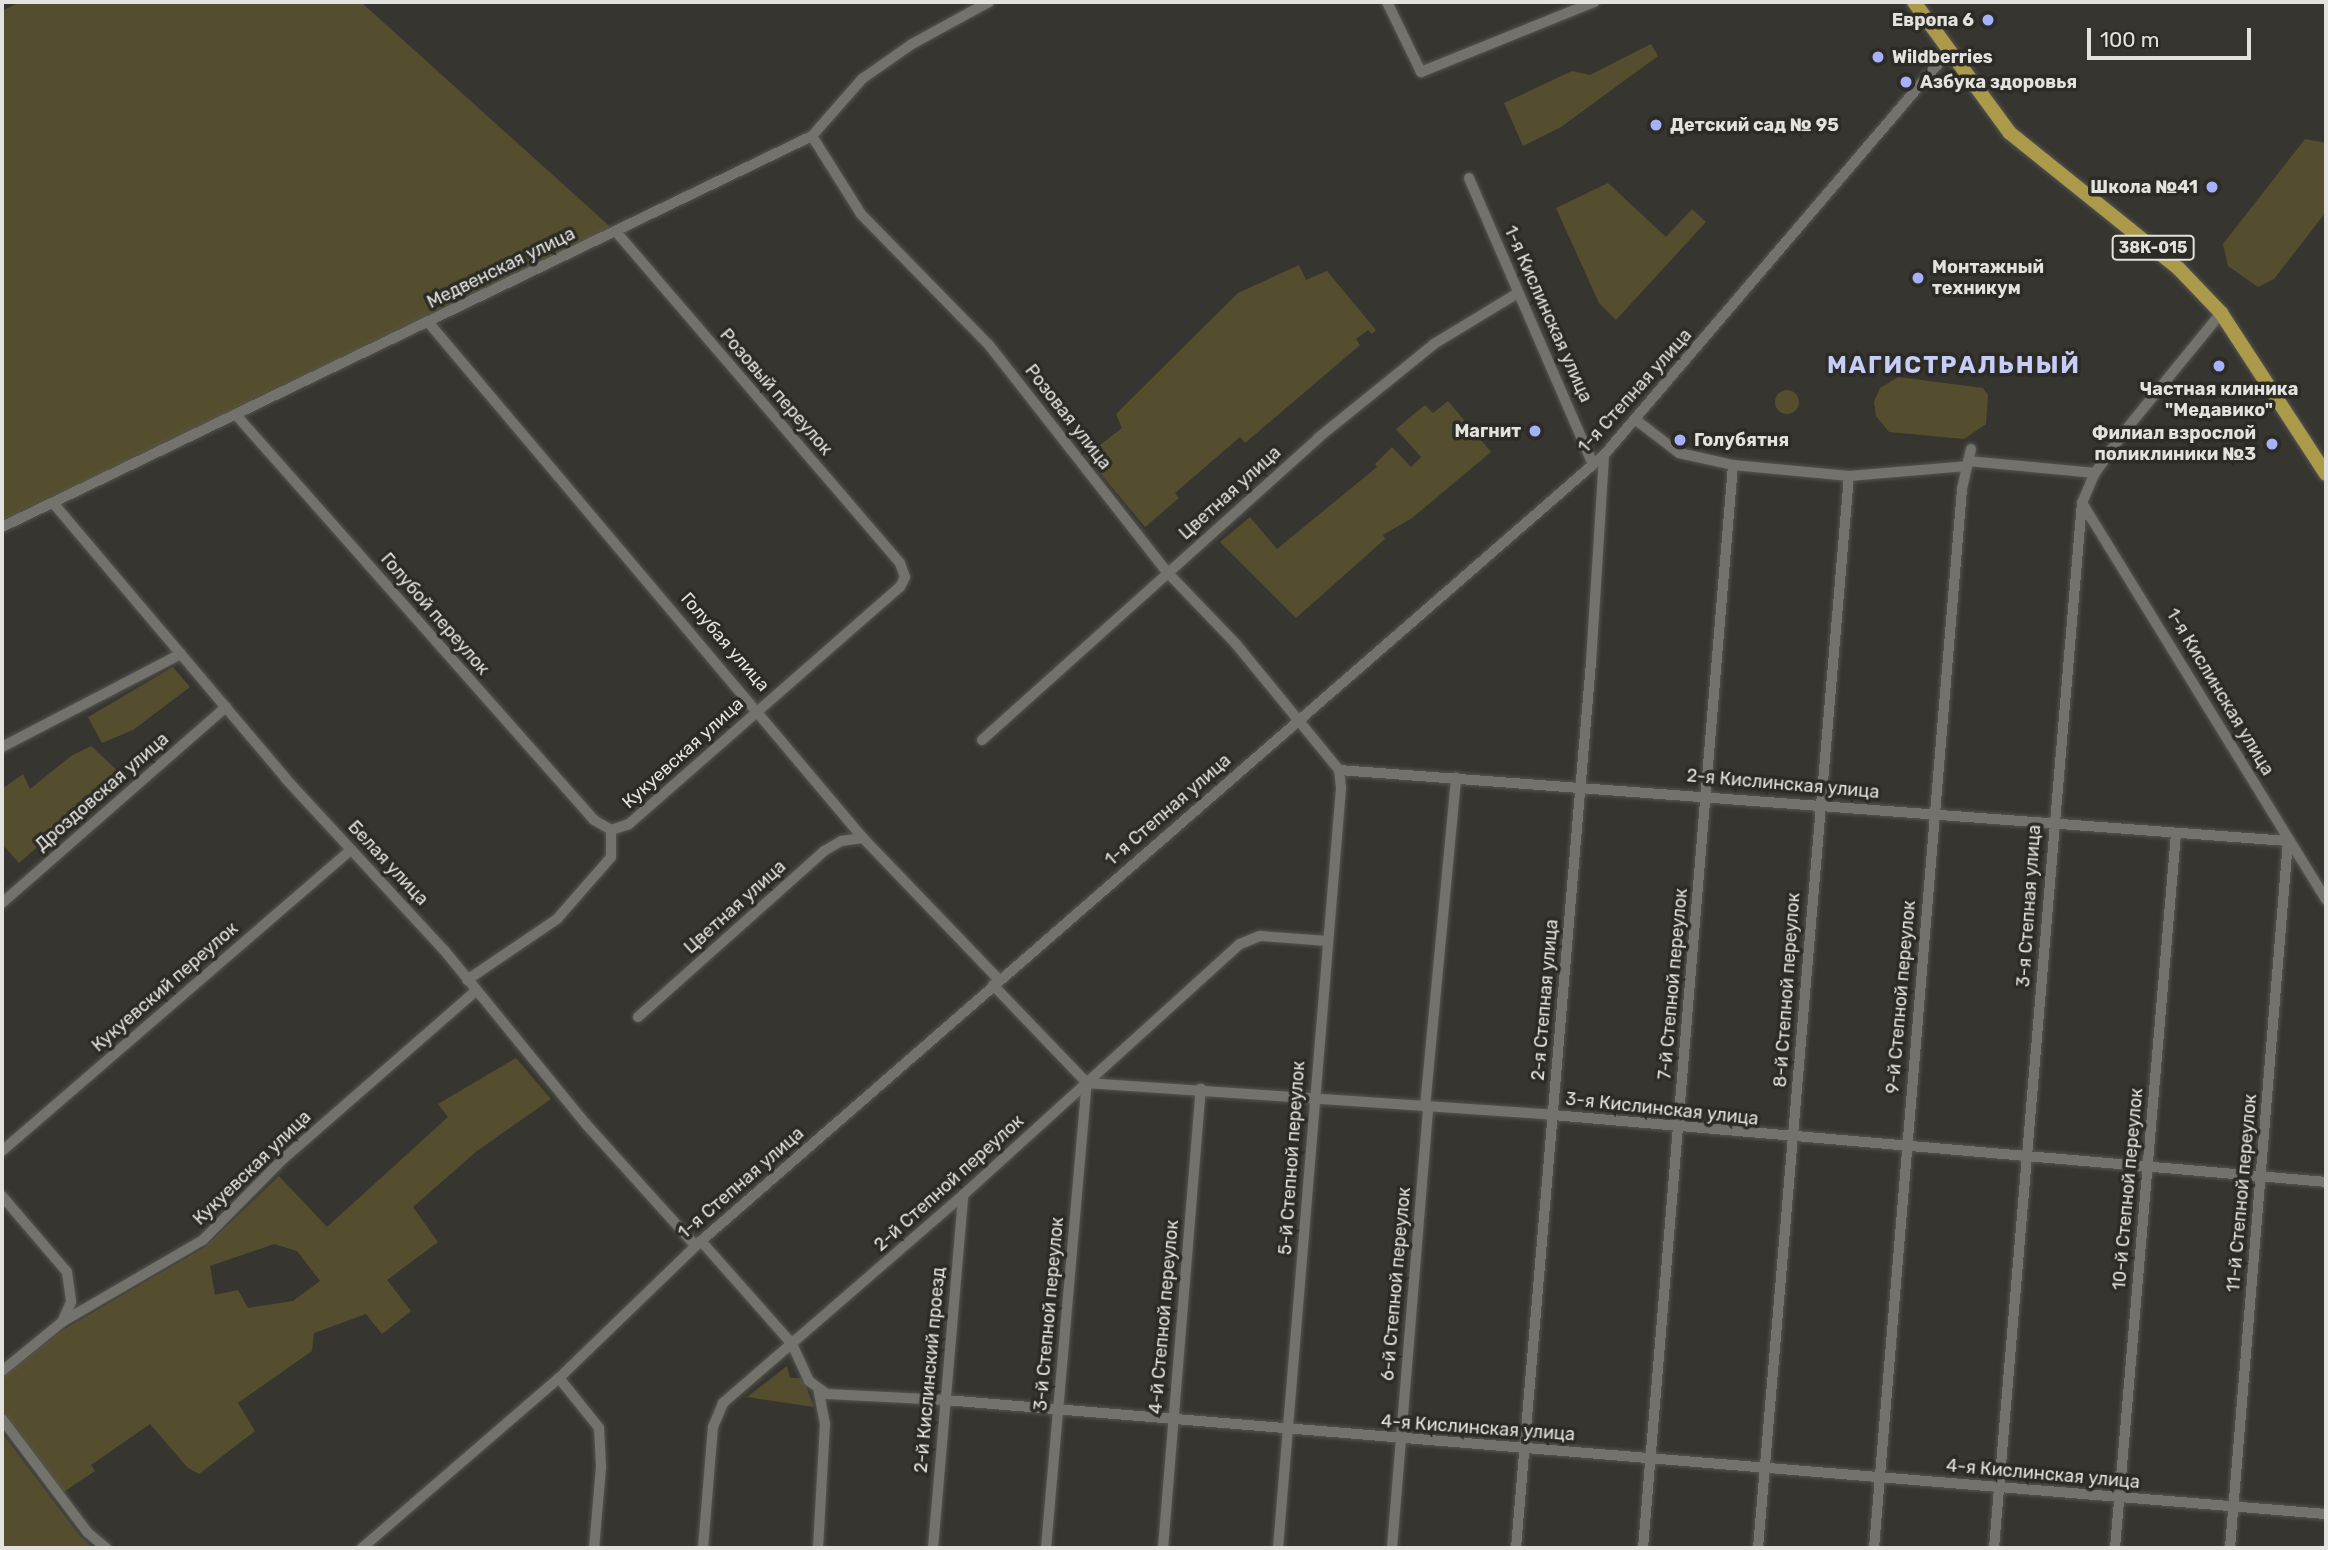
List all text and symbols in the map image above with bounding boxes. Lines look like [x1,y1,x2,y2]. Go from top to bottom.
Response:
place label: Европа 6 [1892,9,1974,31]
marker: Европа 6 [1980,12,1996,28]
scale bar [2090,14,2254,58]
text: 100 m [2100,27,2159,52]
place label: Wildberries [1892,46,1993,68]
marker: Wildberries [1870,49,1886,65]
place label: Азбука здоровья [1920,71,2077,93]
marker: Азбука здоровья [1898,74,1914,90]
place label: Детский сад № 95 [1670,114,1839,136]
marker: Детский сад № 95 [1648,117,1664,133]
place label: Школа №41 [2090,176,2198,198]
marker: Школа №41 [2204,179,2220,195]
street label: 1-я Кислинская улица [1499,222,1597,406]
street label: Медвенская улица [424,223,578,313]
road number: 38К-015 [2111,236,2195,260]
place label: Монтажный техникум [1932,257,2044,300]
marker: Монтажный техникум [1910,270,1926,286]
street label: Розовый переулок [715,324,837,460]
street label: 1-я Степная улица [1574,325,1696,457]
district label: МАГИСТРАЛЬНЫЙ [1829,352,2079,380]
marker: Частная клиника "Медавико" [2209,356,2229,376]
street label: Розовая улица [1020,360,1116,474]
place label: Частная клиника "Медавико" [2140,379,2298,422]
place label: Магнит [1454,420,1521,442]
marker: Магнит [1527,423,1543,439]
place label: Филиал взрослой поликлиники №3 [2092,423,2256,466]
place label: Голубятня [1694,429,1789,451]
marker: Голубятня [1672,432,1688,448]
marker: Филиал взрослой поликлиники №3 [2262,434,2282,454]
street label: Цветная улица [1175,442,1285,544]
street label: Голубой переулок [376,549,494,679]
street label: Голубая улица [676,588,774,696]
street label: 1-я Кислинская улица [2162,605,2278,779]
street label: Кукуевская улица [618,693,748,813]
street label: Дроздовская улица [31,728,173,856]
street label: 1-я Степная улица [1101,750,1235,870]
street label: 2-я Кислинская улица [1686,765,1880,803]
street label: Белая улица [343,816,433,910]
street label: 3-я Степная улица [2013,824,2045,988]
street label: Цветная улица [680,856,790,958]
street label: 7-й Степной переулок [1654,887,1692,1081]
street label: 8-й Степной переулок [1769,892,1805,1088]
street label: 9-й Степной переулок [1882,899,1920,1095]
street label: Кукуевский переулок [87,918,243,1056]
street label: 2-я Степная улица [1527,918,1563,1082]
street label: 5-й Степной переулок [1274,1060,1310,1256]
street label: 10-й Степной переулок [2108,1087,2148,1291]
street label: 3-я Кислинская улица [1564,1088,1760,1130]
street label: 11-й Степной переулок [2223,1093,2261,1293]
street label: Кукуевская улица [189,1106,315,1230]
street label: 2-й Степной переулок [870,1110,1028,1256]
street label: 1-я Степная улица [674,1123,808,1243]
street label: 6-й Степной переулок [1377,1186,1415,1382]
street label: 3-й Степной переулок [1030,1216,1068,1412]
street label: 4-й Степной переулок [1145,1219,1183,1415]
street label: 2-й Кислинский проезд [910,1266,950,1474]
street label: 4-я Кислинская улица [1380,1410,1576,1446]
street label: 4-я Кислинская улица [1945,1455,2141,1493]

